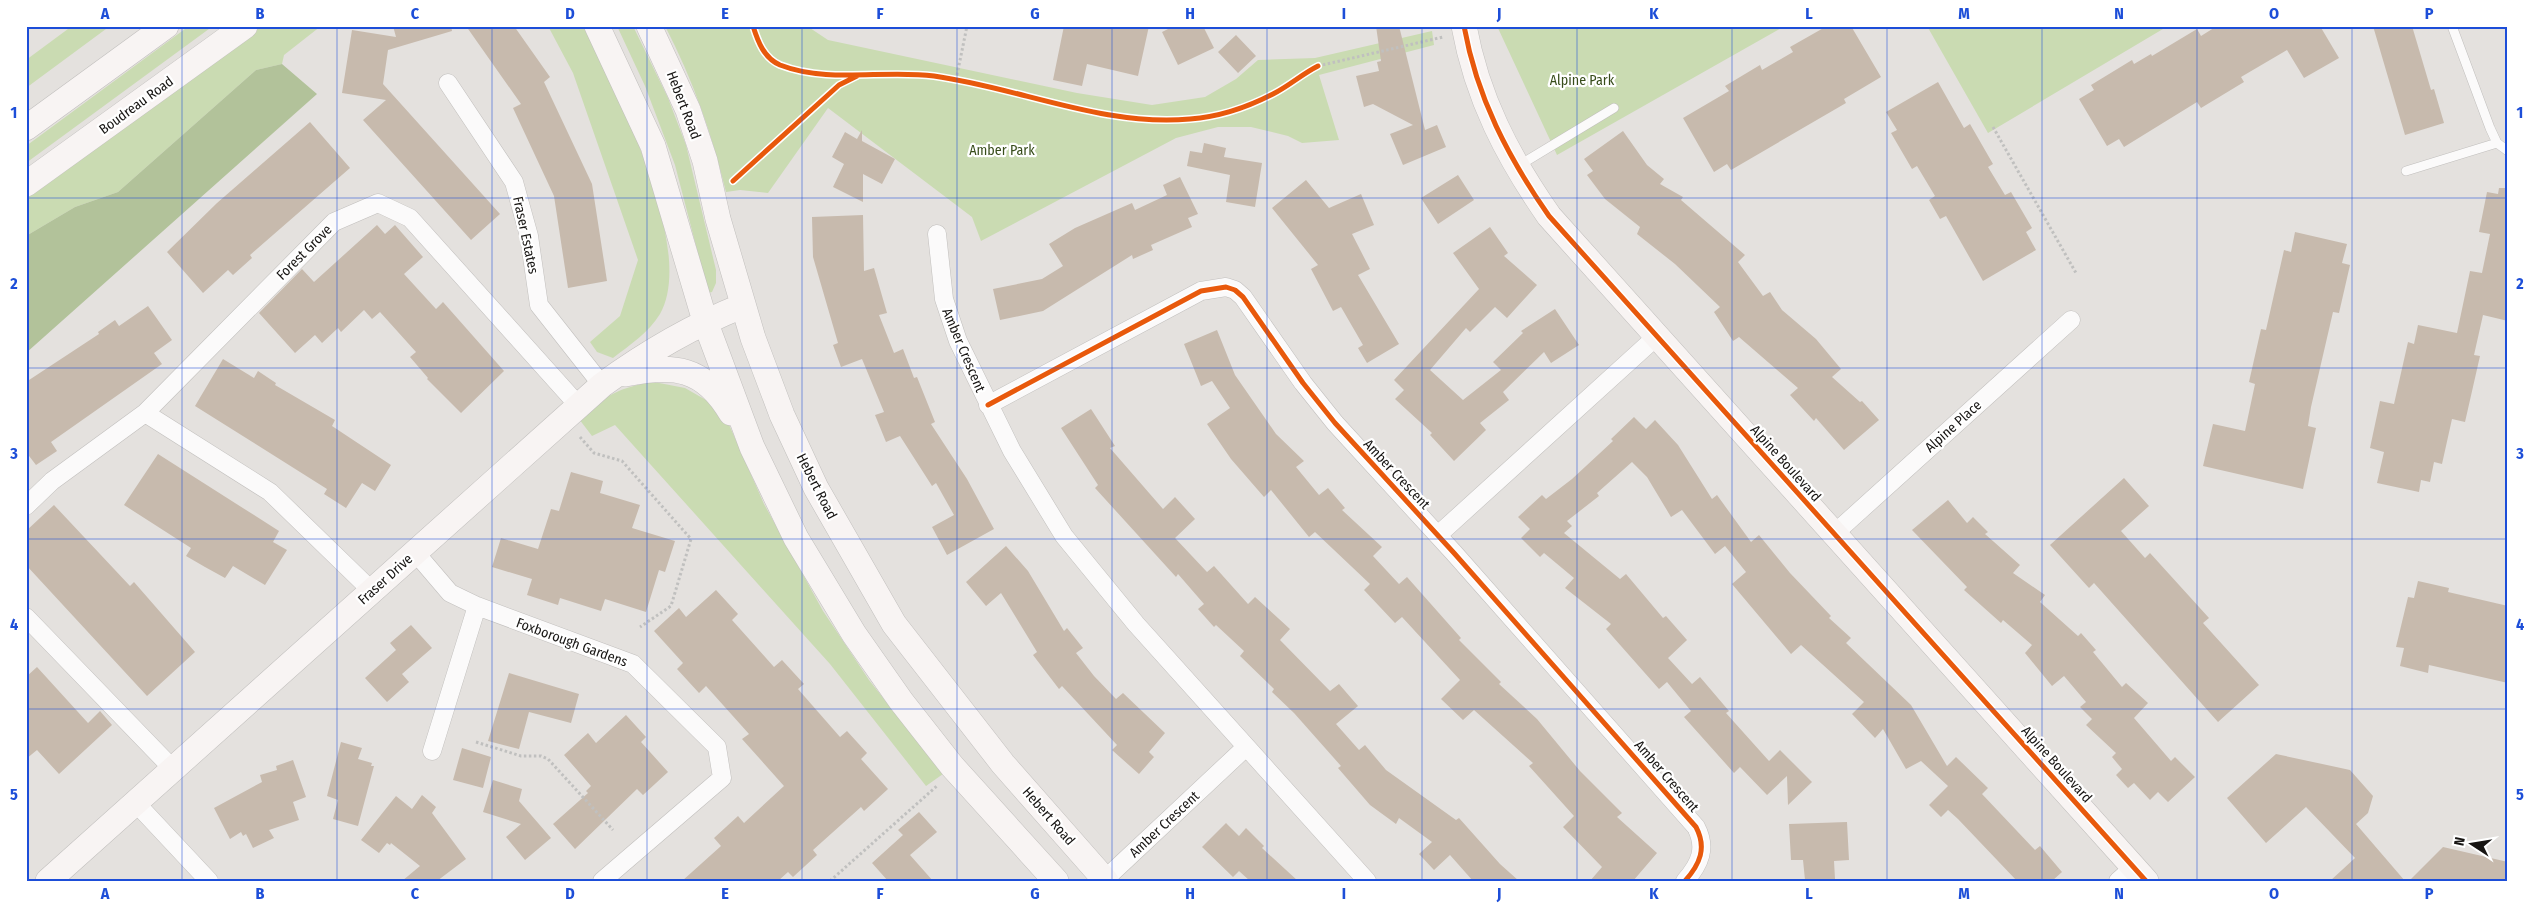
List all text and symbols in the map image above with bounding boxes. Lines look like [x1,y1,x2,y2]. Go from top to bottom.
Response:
text: A [100,4,110,23]
text: B [256,4,265,23]
text: C [411,4,420,23]
text: D [565,4,575,23]
text: E [721,4,729,23]
text: F [876,4,884,23]
text: G [1030,4,1040,23]
text: H [1185,4,1195,23]
text: I [1342,4,1346,23]
text: J [1496,4,1501,23]
text: K [1649,4,1659,23]
text: L [1805,4,1813,23]
text: M [1958,4,1970,23]
text: N [2114,4,2124,23]
text: O [2269,4,2279,23]
text: P [2425,4,2434,23]
street label: Hebert Road [663,69,704,142]
park label: Alpine Park [1550,72,1615,89]
street label: Boudreau Road [96,73,177,138]
text: 1 [11,103,17,122]
text: 1 [2517,103,2523,122]
park label: Amber Park [969,142,1035,159]
street label: Fraser Estates [509,195,542,276]
street label: Forest Grove [273,221,336,284]
text: 2 [9,274,18,293]
text: 2 [2515,274,2524,293]
street label: Amber Crescent [938,306,989,395]
street label: Alpine Place [1922,397,1985,456]
street label: Alpine Boulevard [1747,421,1825,505]
street label: Amber Crescent [1360,436,1434,513]
text: 3 [9,444,18,463]
text: 3 [2515,444,2524,463]
street label: Hebert Road [793,450,840,522]
street label: Fraser Drive [355,550,416,608]
street label: Foxborough Gardens [514,614,630,671]
text: 4 [10,615,18,634]
text: 4 [2516,615,2524,634]
street label: Alpine Boulevard [2018,722,2096,806]
street label: Amber Crescent [1631,737,1703,816]
street label: Hebert Road [1019,784,1079,849]
text: 5 [10,785,18,804]
text: 5 [2516,785,2524,804]
street label: Amber Crescent [1126,787,1203,861]
north arrow [2446,820,2496,870]
text: N [2451,836,2469,847]
text: A [100,884,110,903]
text: B [256,884,265,903]
text: C [411,884,420,903]
text: D [565,884,575,903]
text: E [721,884,729,903]
text: F [876,884,884,903]
text: G [1030,884,1040,903]
text: H [1185,884,1195,903]
text: I [1342,884,1346,903]
text: J [1496,884,1501,903]
text: K [1649,884,1659,903]
text: L [1805,884,1813,903]
text: M [1958,884,1970,903]
text: N [2114,884,2124,903]
text: O [2269,884,2279,903]
text: P [2425,884,2434,903]

